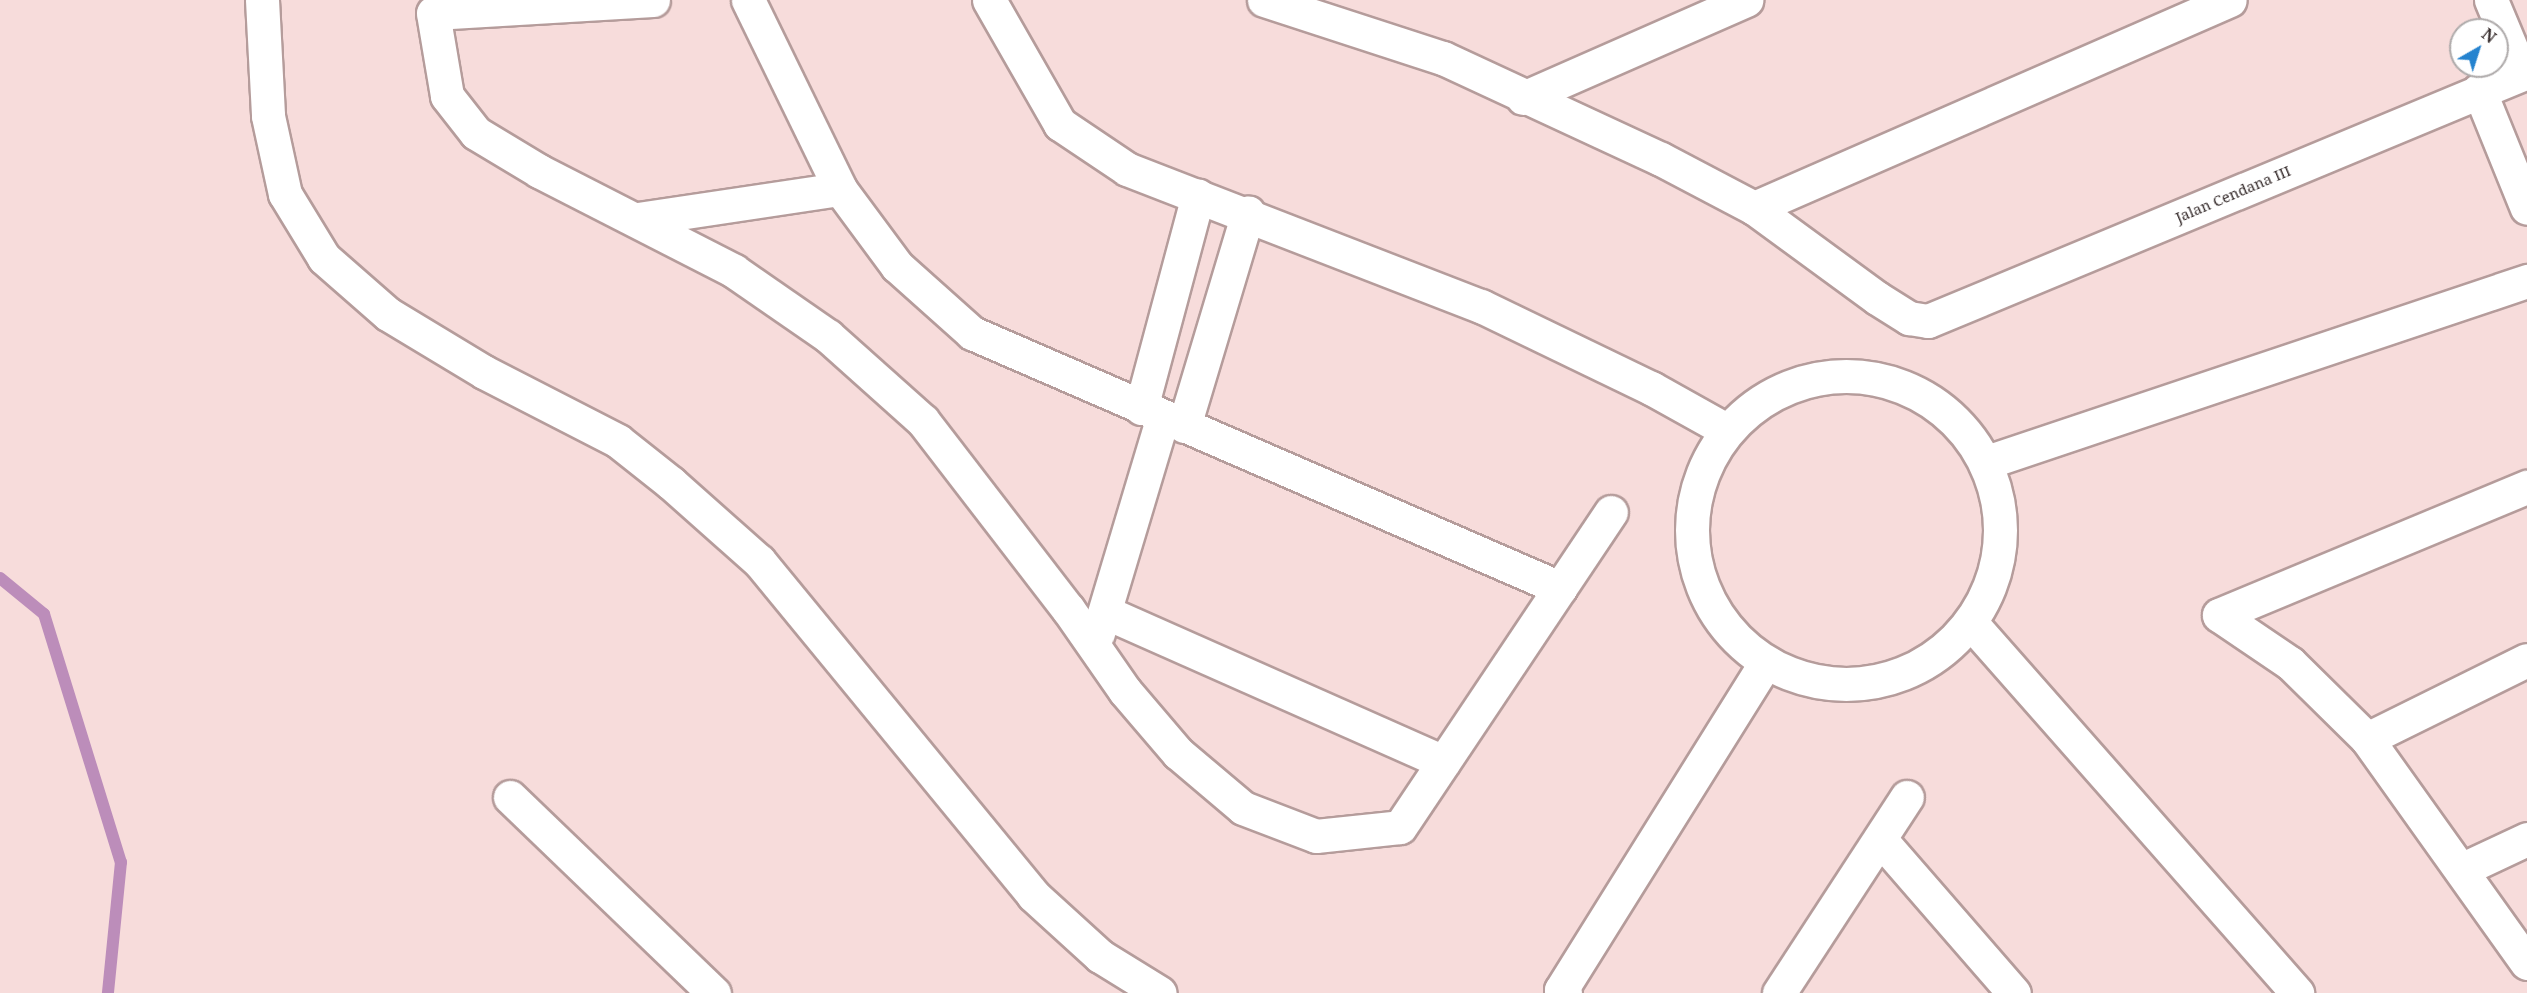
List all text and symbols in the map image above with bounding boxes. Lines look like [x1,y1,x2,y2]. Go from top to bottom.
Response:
north arrow [2449,18,2509,78]
text: N [2477,23,2501,48]
street label: Jalan Cendana III [2173,162,2293,226]

